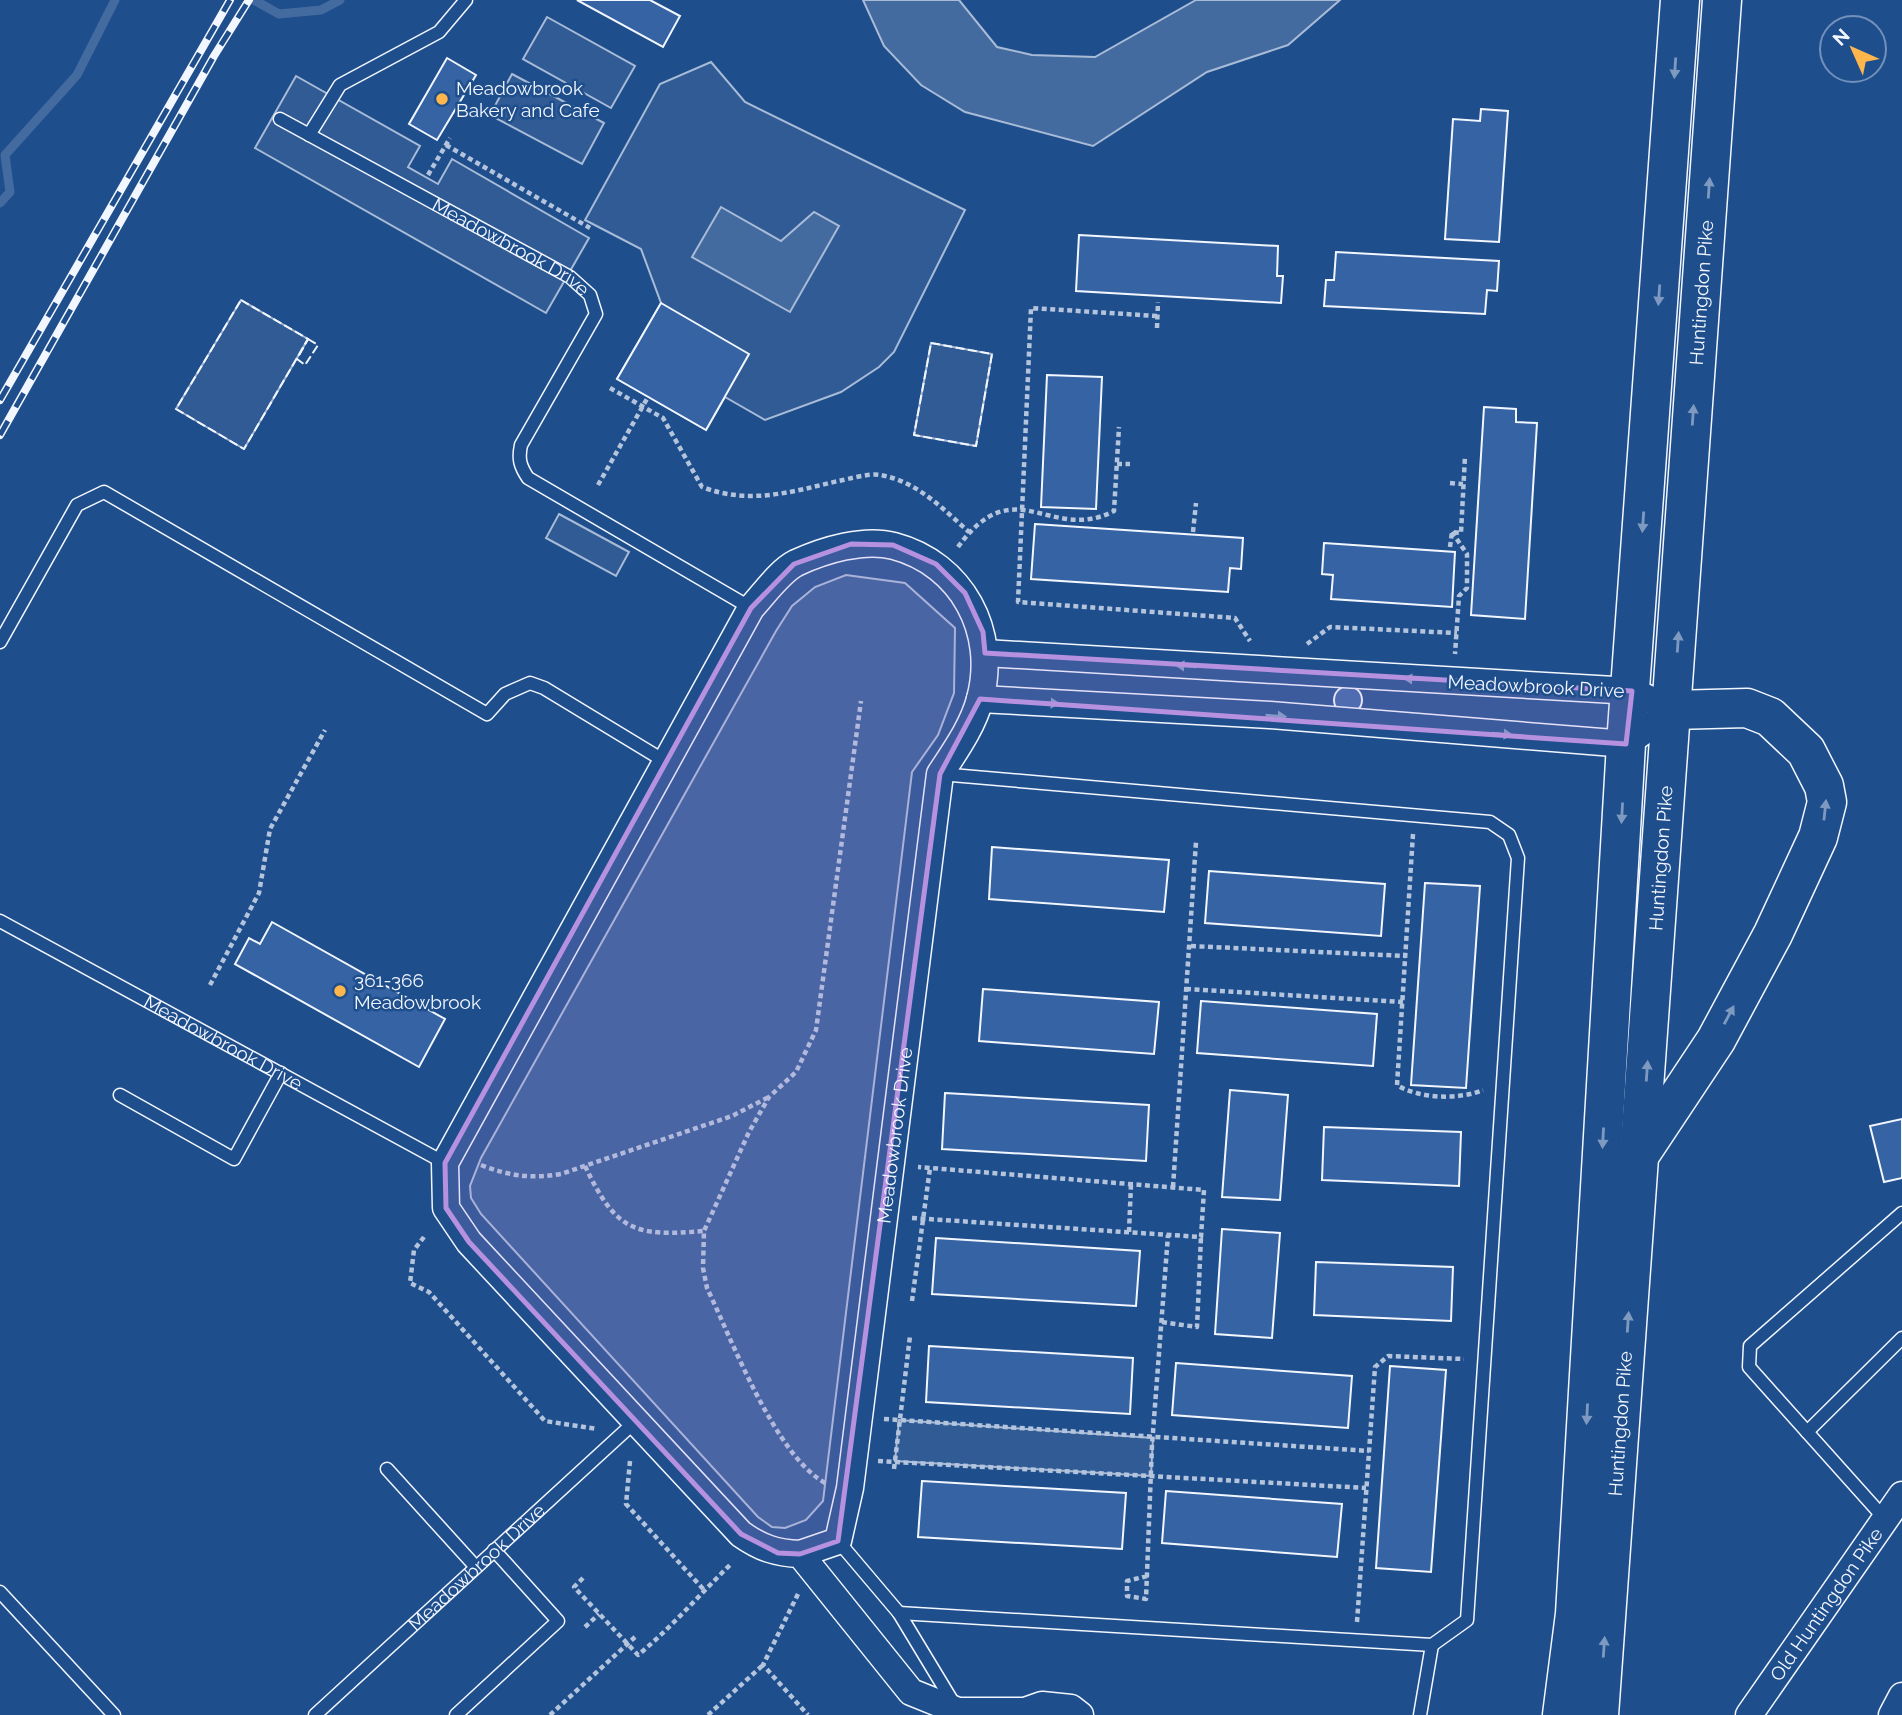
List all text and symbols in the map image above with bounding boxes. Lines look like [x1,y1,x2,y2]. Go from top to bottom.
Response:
north arrow [1818,14,1888,84]
text: N [1828,24,1854,50]
one-way arrow [1669,57,1680,79]
place label: Meadowbrook Bakery and Cafe [456,77,600,121]
marker: Meadowbrook Bakery and Cafe [434,91,450,107]
one-way arrow [1704,177,1715,199]
street label: Meadowbrook Drive [429,193,594,300]
street label: Huntingdon Pike [1685,219,1717,366]
one-way arrow [1653,284,1664,306]
one-way arrow [1688,404,1699,426]
one-way arrow [1637,511,1648,533]
one-way arrow [1673,631,1684,653]
one-way arrow [1175,660,1197,671]
street label: Meadowbrook Drive [1447,670,1625,702]
one-way arrow [1402,673,1424,684]
one-way arrow [1038,697,1060,708]
one-way arrow [1265,711,1287,722]
one-way arrow [1492,729,1514,740]
street label: Huntingdon Pike [1644,785,1677,932]
one-way arrow [1820,799,1831,821]
one-way arrow [1616,802,1627,824]
place label: 361-366 Meadowbrook [354,969,481,1013]
marker: 361-366 Meadowbrook [332,983,348,999]
street label: Meadowbrook Drive [140,990,306,1094]
one-way arrow [1724,1005,1735,1025]
street label: Meadowbrook Drive [872,1046,916,1225]
one-way arrow [1642,1060,1653,1082]
one-way arrow [1597,1127,1608,1149]
one-way arrow [1623,1311,1634,1333]
street label: Huntingdon Pike [1604,1350,1636,1497]
one-way arrow [1581,1403,1592,1425]
street label: Meadowbrook Drive [404,1499,549,1635]
street label: Old Huntingdon Pike [1765,1523,1887,1685]
one-way arrow [1599,1636,1610,1658]

